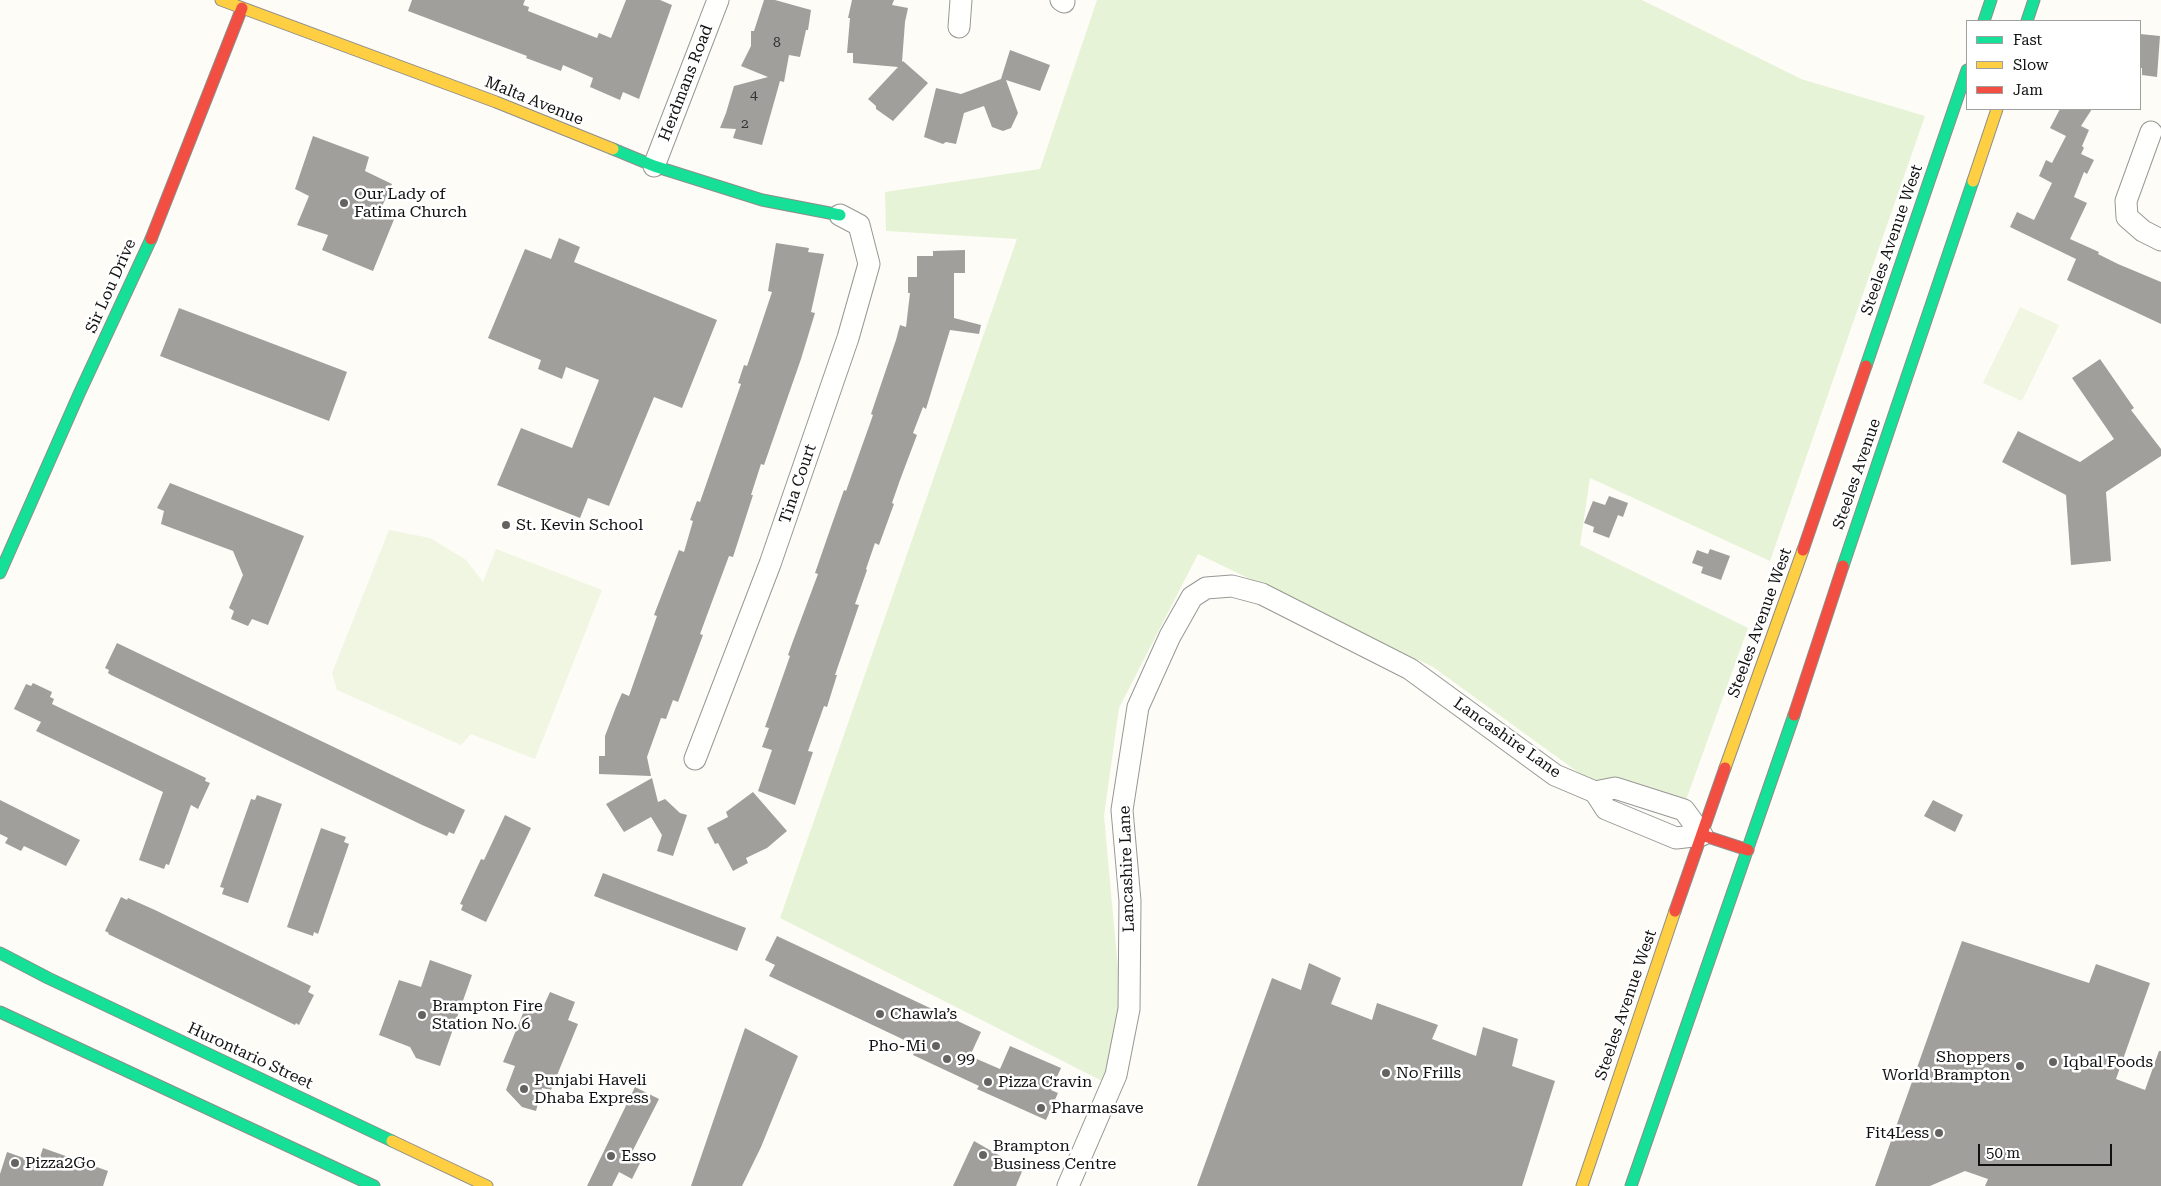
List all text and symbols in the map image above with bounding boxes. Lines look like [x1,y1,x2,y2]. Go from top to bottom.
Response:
legend [1966,20,2141,110]
street label: Herdmans Road [655,22,717,144]
text: Fast [2013,31,2042,49]
house number: 8 [773,35,781,51]
text: Slow [2013,56,2048,74]
street label: Malta Avenue [482,72,586,130]
text: Jam [2013,81,2043,99]
house number: 4 [750,87,758,103]
house number: 2 [741,116,749,132]
street label: Steeles Avenue West [1857,162,1927,318]
place label: Our Lady of Fatima Church [354,184,467,222]
marker: Our Lady of Fatima Church [338,197,350,209]
street label: Sir Lou Drive [82,236,140,336]
street label: Steeles Avenue [1829,416,1885,532]
street label: Tina Court [775,442,821,526]
place label: St. Kevin School [516,515,643,535]
marker: St. Kevin School [500,519,512,531]
street label: Steeles Avenue West [1724,546,1796,700]
street label: Lancashire Lane [1450,694,1564,782]
street label: Lancashire Lane [1115,805,1139,933]
street label: Steeles Avenue West [1591,927,1661,1083]
place label: Brampton Fire Station No. 6 [432,996,543,1034]
place label: Chawla’s [890,1004,957,1024]
marker: Chawla’s [874,1008,886,1020]
marker: Brampton Fire Station No. 6 [416,1009,428,1021]
street label: Hurontario Street [184,1019,316,1093]
place label: Pho-Mi [868,1036,926,1056]
marker: Pho-Mi [930,1040,942,1052]
place label: Shoppers World Brampton [1882,1047,2010,1085]
place label: 99 [957,1049,975,1069]
place label: Iqbal Foods [2063,1052,2153,1072]
marker: 99 [941,1053,953,1065]
marker: Iqbal Foods [2047,1056,2059,1068]
marker: Shoppers World Brampton [2014,1060,2026,1072]
place label: No Frills [1396,1063,1461,1083]
marker: No Frills [1380,1067,1392,1079]
place label: Punjabi Haveli Dhaba Express [534,1070,648,1108]
place label: Pizza Cravin [998,1072,1092,1092]
marker: Pizza Cravin [982,1076,994,1088]
marker: Punjabi Haveli Dhaba Express [518,1083,530,1095]
place label: Pharmasave [1051,1098,1144,1118]
marker: Pharmasave [1035,1102,1047,1114]
place label: Fit4Less [1865,1123,1929,1143]
marker: Fit4Less [1933,1127,1945,1139]
scale bar [1981,1134,2115,1166]
place label: Brampton Business Centre [993,1136,1116,1174]
text: 50 m [1986,1144,2020,1162]
place label: Esso [621,1146,656,1166]
marker: Brampton Business Centre [977,1149,989,1161]
marker: Esso [605,1150,617,1162]
place label: Pizza2Go [25,1153,96,1173]
marker: Pizza2Go [9,1157,21,1169]

